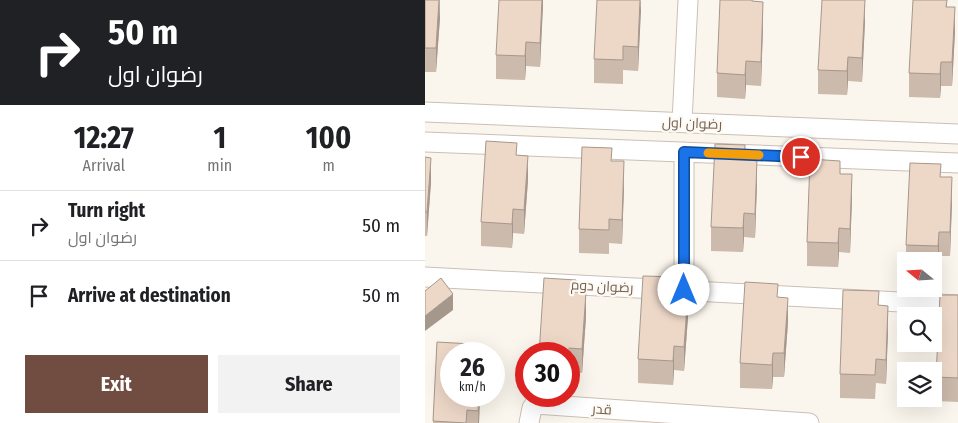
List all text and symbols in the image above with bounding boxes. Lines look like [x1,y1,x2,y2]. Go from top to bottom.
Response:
text: 50 m [108,11,178,53]
icon: right [25,20,90,85]
text: رضوان اول [108,61,203,88]
street label: رضوان اول [662,114,722,133]
text: 12:27 [74,120,134,156]
text: 1 [213,120,226,156]
text: 100 [306,120,351,156]
pin [780,136,822,178]
icon: arrive [787,143,815,171]
text: Arrival [82,156,125,175]
text: min [207,156,232,175]
text: m [322,156,335,175]
text: Turn right [68,199,145,222]
icon: right [25,212,53,240]
text: 50 m [362,214,400,237]
text: رضوان اول [68,228,137,247]
north arrow [897,252,943,298]
map controls [897,252,942,407]
position arrow [657,263,709,315]
street label: رضوان دوم [570,276,634,298]
icon: arrive [25,282,53,310]
text: Arrive at destination [68,284,231,307]
text: 50 m [362,284,400,307]
button: search [897,307,942,352]
speed limit sign: 30 [515,342,580,407]
text: 26 [460,353,485,383]
button: Exit [25,355,208,413]
button: Share [218,355,400,413]
button: layers [897,362,942,407]
text: km/h [459,380,486,394]
street label: قدر [591,400,612,419]

